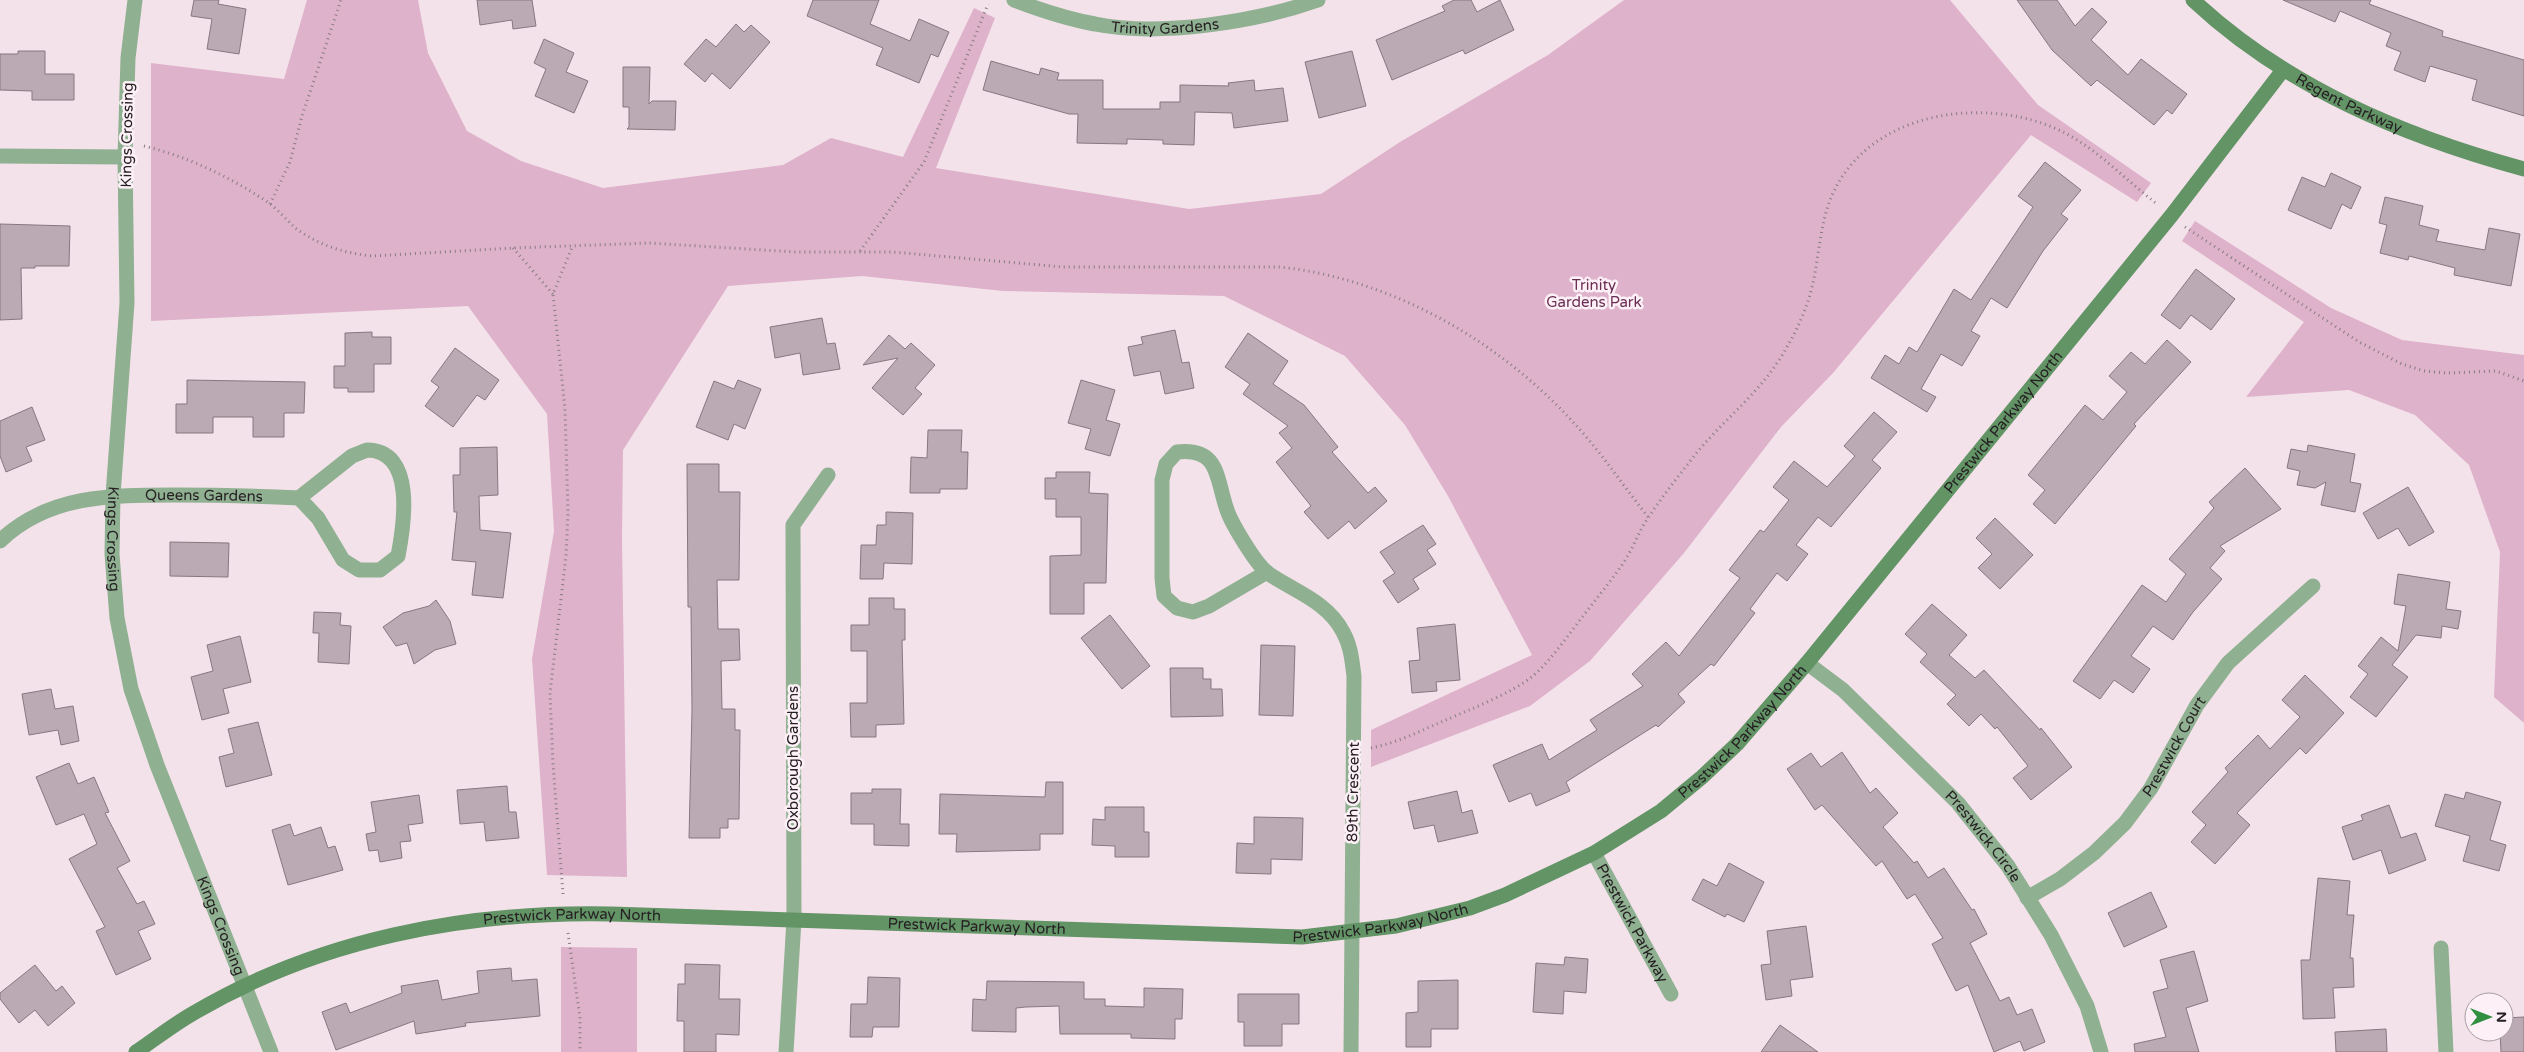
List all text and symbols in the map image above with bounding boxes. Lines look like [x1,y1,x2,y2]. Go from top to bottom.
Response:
street label: Trinity Gardens [1110,15,1220,38]
street label: Regent Parkway [2293,70,2405,137]
street label: Kings Crossing [117,82,137,188]
park label: Trinity Gardens Park [1546,276,1642,311]
street label: Prestwick Parkway North [1940,347,2066,497]
street label: Kings Crossing [103,486,124,592]
street label: Queens Gardens [145,486,263,505]
street label: Prestwick Parkway North [1674,661,1810,802]
street label: Oxborough Gardens [784,686,802,830]
street label: Prestwick Court [2138,692,2210,800]
street label: 89th Crescent [1343,741,1363,842]
street label: Prestwick Circle [1941,786,2025,886]
street label: Prestwick Parkway [1593,861,1672,986]
street label: Kings Crossing [193,874,249,978]
street label: Prestwick Parkway North [1292,900,1470,946]
street label: Prestwick Parkway North [482,905,661,929]
street label: Prestwick Parkway North [887,914,1066,938]
north arrow [2464,992,2514,1042]
text: N [2493,1011,2510,1023]

